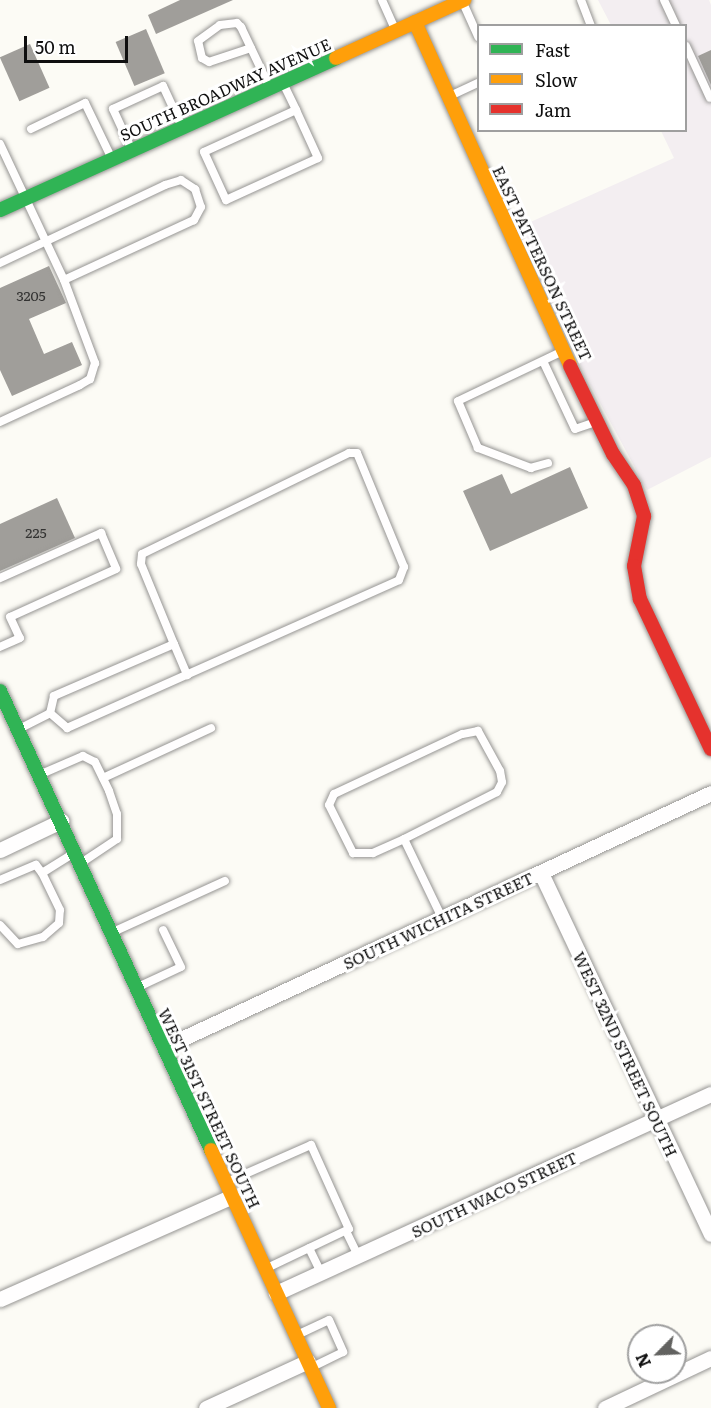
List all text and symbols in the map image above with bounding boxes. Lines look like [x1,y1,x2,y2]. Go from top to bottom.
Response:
scale bar [27,24,130,62]
legend [477,24,687,132]
text: 50 m [35,33,76,60]
street label: SOUTH BROADWAY AVENUE [117,34,333,144]
text: Fast [535,36,570,63]
text: Slow [535,66,577,93]
text: Jam [535,96,571,123]
street label: EAST PATTERSON STREET [489,162,597,364]
house number: 3205 [16,287,46,303]
house number: 225 [25,524,47,540]
street label: SOUTH WICHITA STREET [340,867,536,973]
street label: WEST 32ND STREET SOUTH [570,948,682,1160]
street label: WEST 31ST STREET SOUTH [155,1005,265,1211]
street label: SOUTH WACO STREET [408,1147,580,1241]
north arrow [627,1324,687,1384]
text: N [629,1349,656,1372]

